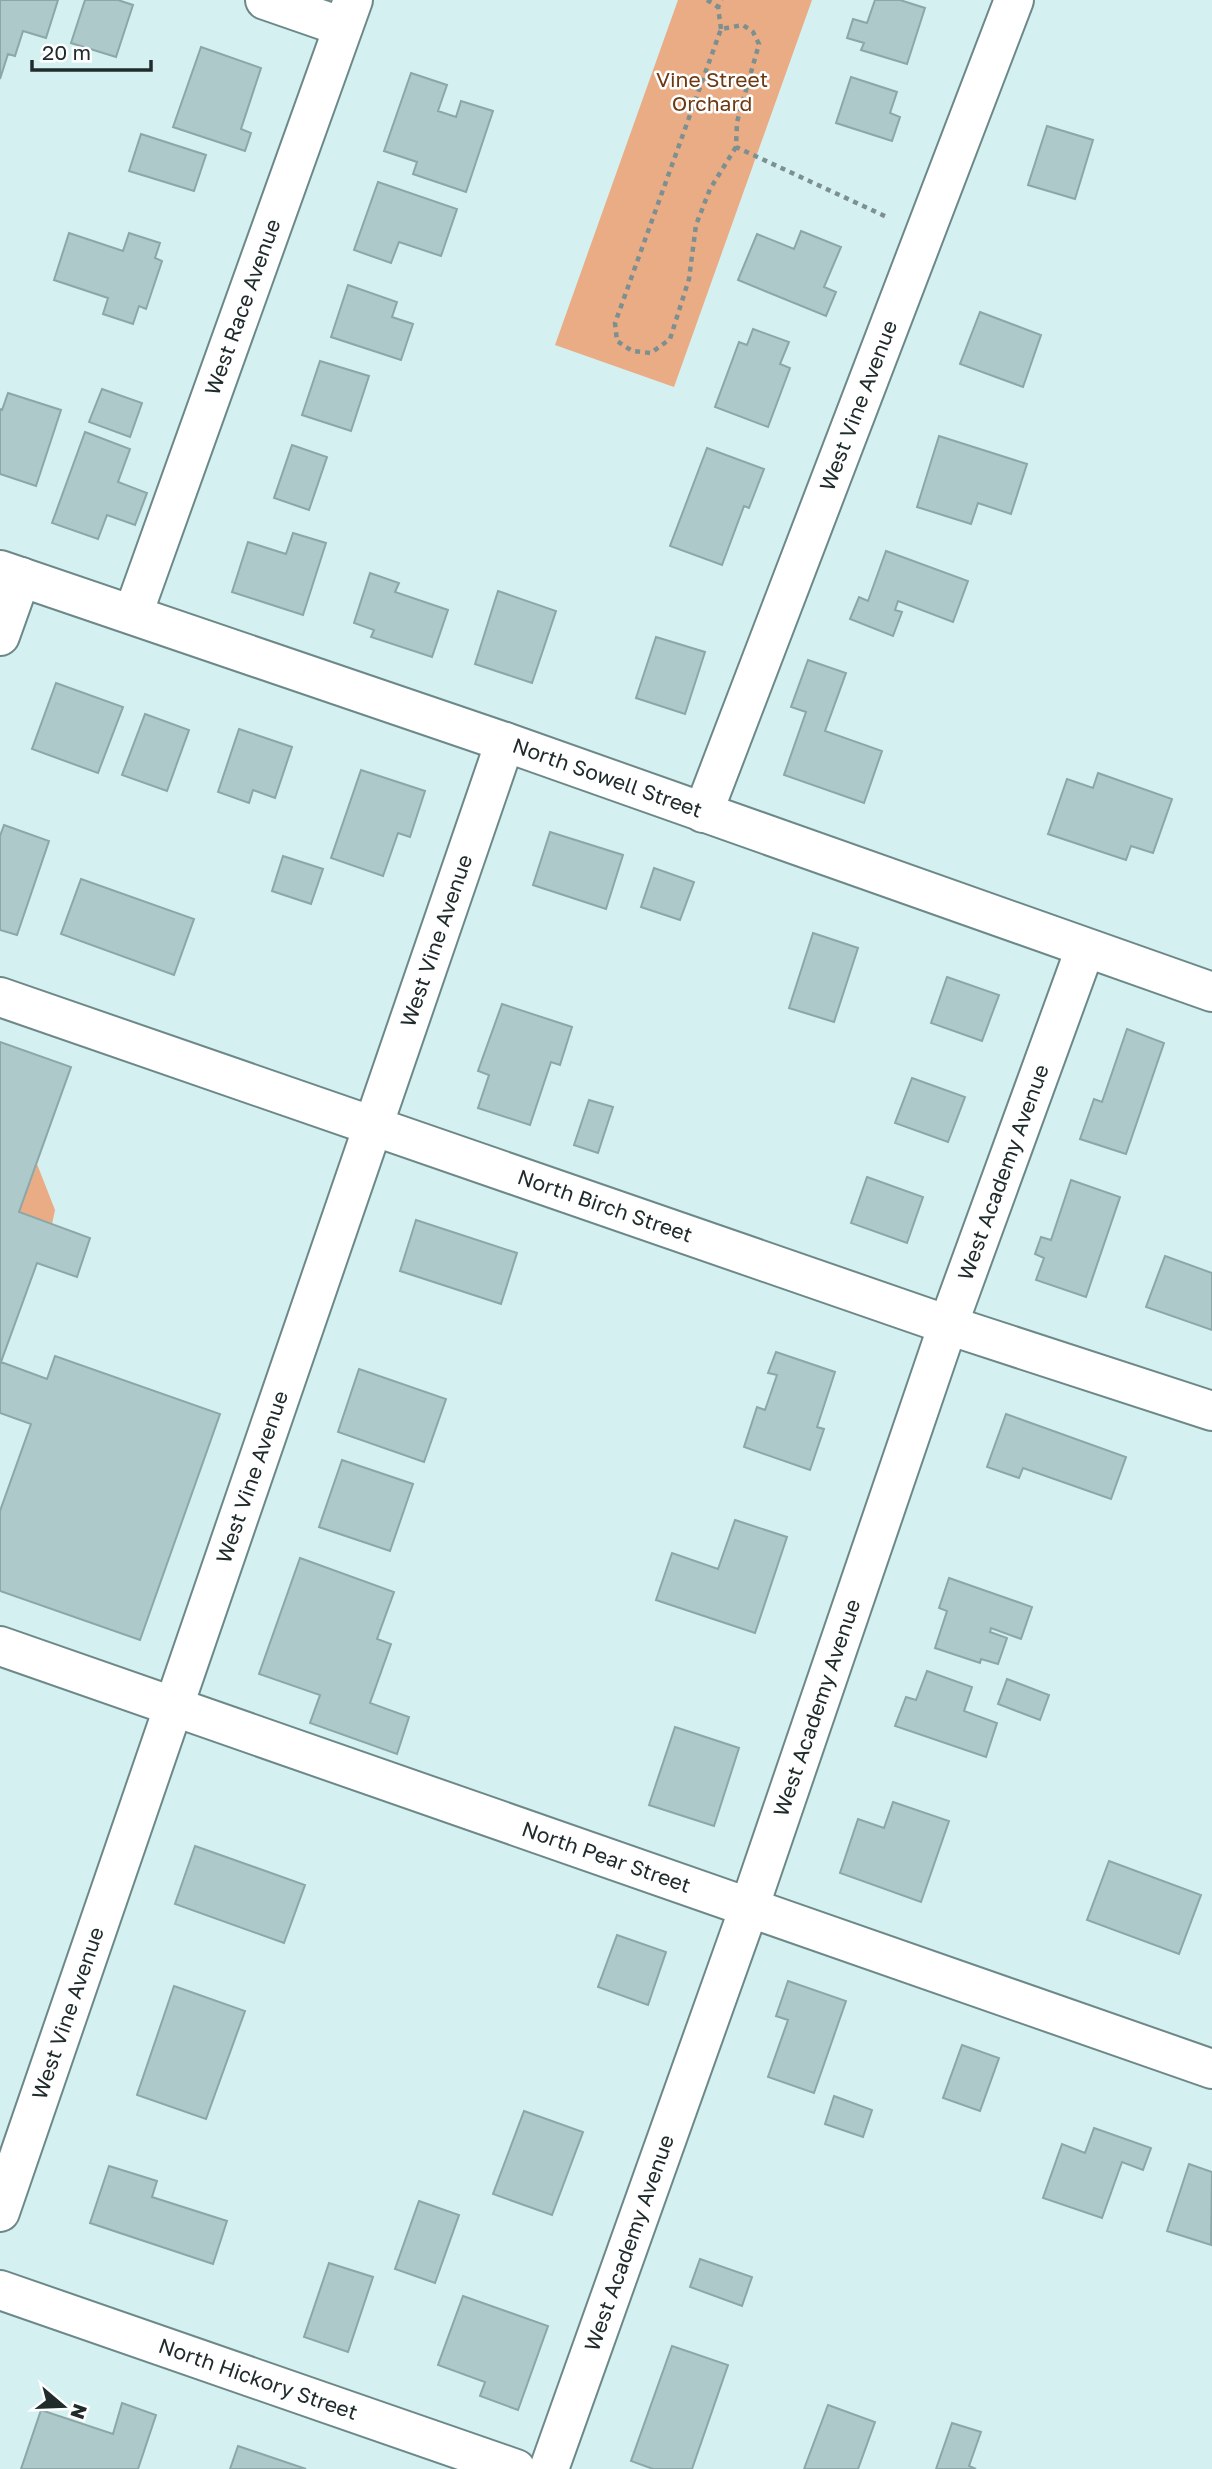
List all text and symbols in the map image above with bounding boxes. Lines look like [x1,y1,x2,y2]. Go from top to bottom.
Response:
scale bar [32,28,150,72]
text: 20 m [42,39,91,65]
park label: Vine Street Orchard [656,66,768,116]
street label: West Race Avenue [199,215,286,398]
street label: West Vine Avenue [813,316,902,494]
street label: North Sowell Street [509,732,706,823]
street label: West Vine Avenue [394,851,477,1030]
street label: West Academy Avenue [951,1061,1054,1284]
street label: North Birch Street [514,1163,696,1248]
street label: West Vine Avenue [210,1387,293,1566]
street label: West Academy Avenue [767,1596,865,1820]
street label: North Pear Street [519,1815,694,1898]
street label: West Vine Avenue [26,1923,109,2103]
street label: West Academy Avenue [578,2131,679,2354]
street label: North Hickory Street [155,2332,361,2425]
north arrow [28,2371,98,2441]
text: N [66,2401,93,2422]

